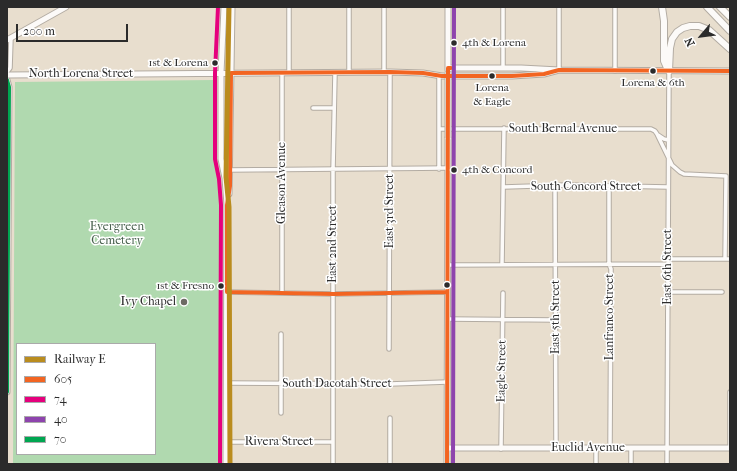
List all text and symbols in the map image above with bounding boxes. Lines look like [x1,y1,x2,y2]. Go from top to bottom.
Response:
scale bar [18,16,130,42]
north arrow [681,16,721,56]
text: 200 m [23,24,55,38]
text: N [682,35,698,49]
place label: 4th & Lorena [462,36,526,50]
marker: 4th & Lorena [449,38,459,48]
place label: 1st & Lorena [149,56,208,70]
marker: 1st & Lorena [210,58,220,68]
marker: Lorena & 6th [648,66,658,76]
street label: North Lorena Street [29,67,133,81]
marker: Lorena & Eagle [487,71,497,81]
place label: Lorena & 6th [621,76,685,90]
place label: Lorena & Eagle [473,81,511,107]
street label: South Bernal Avenue [509,122,617,136]
street label: Gleason Avenue [275,142,289,224]
place label: 4th & Concord [462,163,532,177]
marker: 4th & Concord [449,165,459,175]
street label: East 3rd Street [383,174,397,248]
street label: South Concord Street [531,180,641,194]
street label: East 2nd Street [326,205,340,283]
park label: Evergreen Cemetery [90,220,144,248]
street label: East 6th Street [661,229,675,305]
street label: Lanfranco Street [603,274,617,360]
place label: 1st & Fresno [156,279,214,293]
unlabelled marker [442,280,452,290]
street label: East 5th Street [549,280,563,354]
marker: 1st & Fresno [216,281,226,291]
place label: Ivy Chapel [120,295,176,309]
marker: Ivy Chapel [179,297,189,307]
street label: Eagle Street [494,340,510,402]
legend [16,343,156,455]
text: Railway E [54,352,106,366]
text: 605 [54,372,72,386]
street label: South Dacotah Street [282,377,392,391]
text: 74 [54,392,67,406]
text: 40 [54,412,68,426]
text: 70 [54,432,66,446]
street label: Rivera Street [245,435,313,449]
street label: Euclid Avenue [551,441,625,455]

